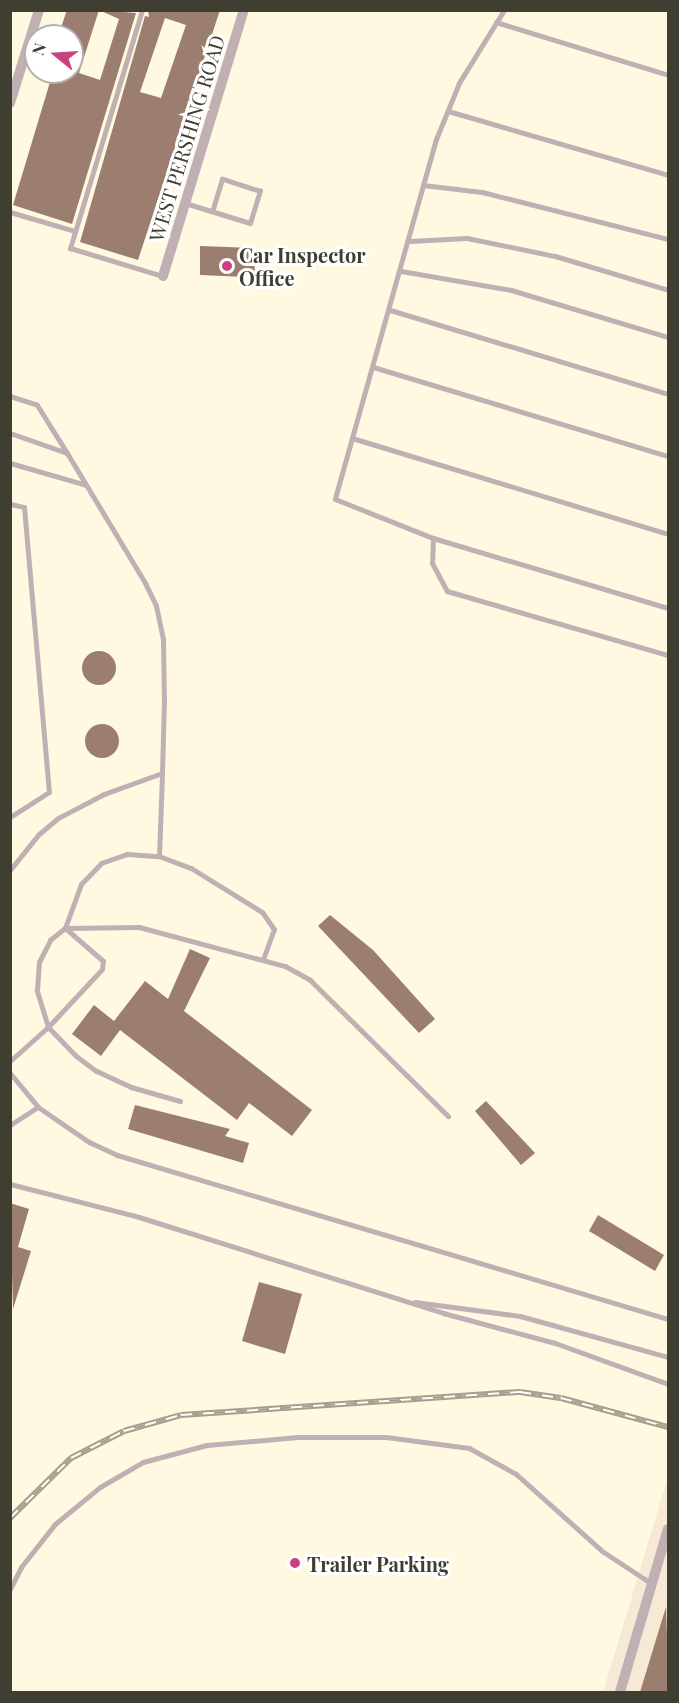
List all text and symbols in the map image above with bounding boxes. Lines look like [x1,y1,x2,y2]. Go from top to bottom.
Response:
north arrow [24,24,84,84]
street label: WEST PERSHING ROAD [143,32,229,244]
text: N [27,40,50,58]
place label: Car Inspector Office [239,243,366,290]
marker: Car Inspector Office [220,259,234,273]
place label: Trailer Parking [307,1551,449,1575]
marker: Trailer Parking [288,1556,302,1570]

